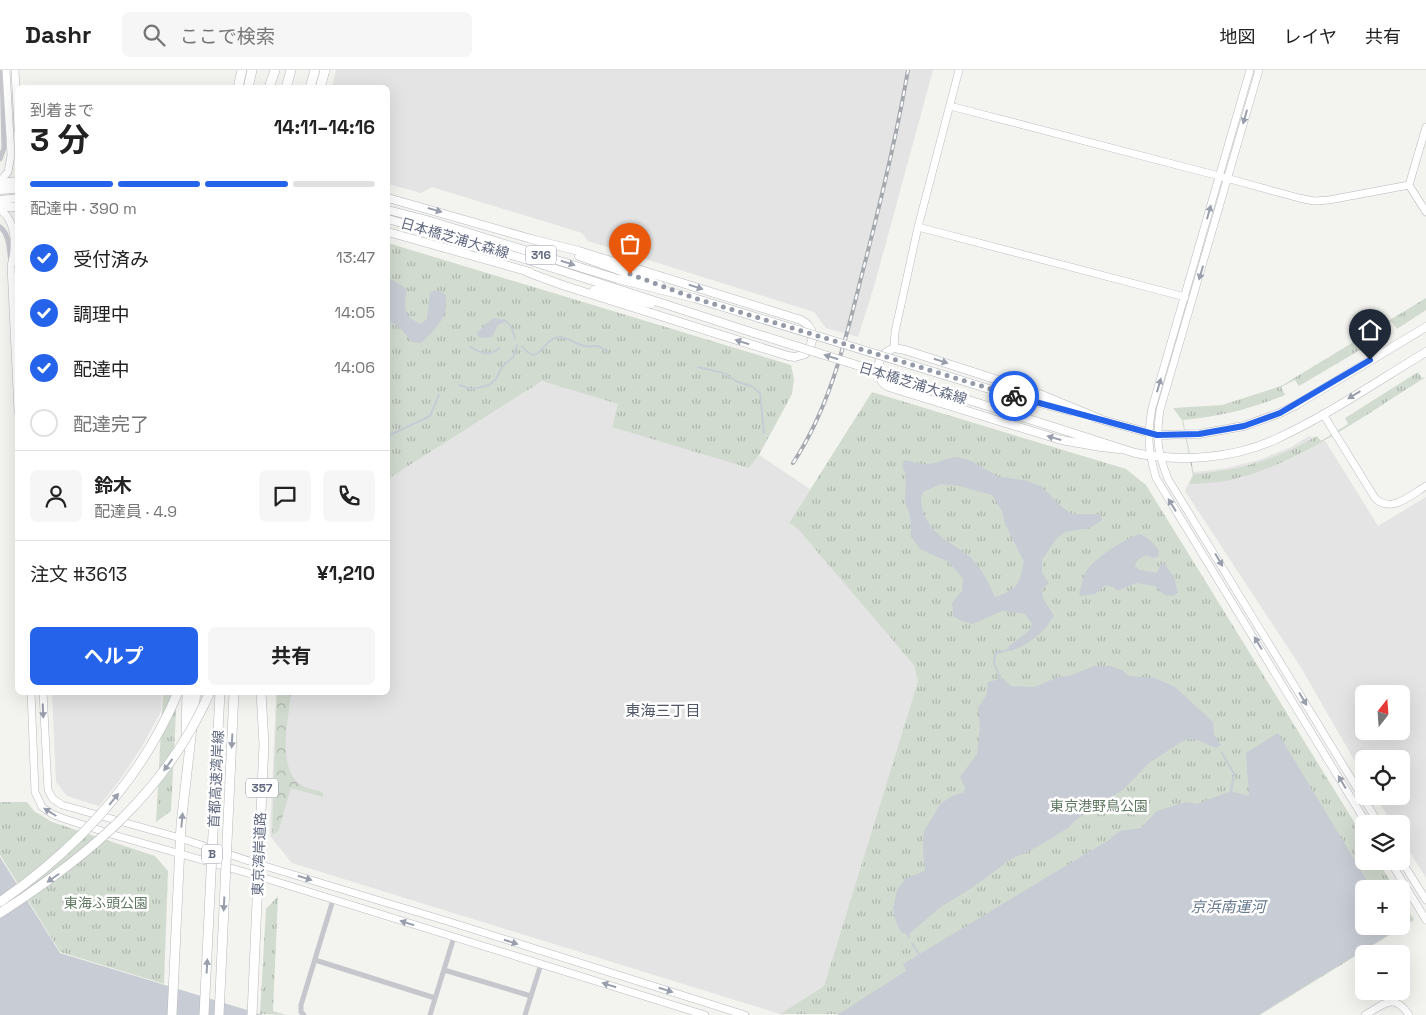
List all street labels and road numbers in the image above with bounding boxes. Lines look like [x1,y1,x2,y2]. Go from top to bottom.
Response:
street label: 日本橋芝浦大森線 [399,214,511,262]
road number: 316 [526,246,556,264]
street label: 日本橋芝浦大森線 [857,358,969,408]
street label: 首都高速湾岸線 [204,730,228,828]
road number: 357 [246,778,278,798]
street label: 東京湾岸道路 [249,812,269,896]
road number: B [202,844,222,864]

